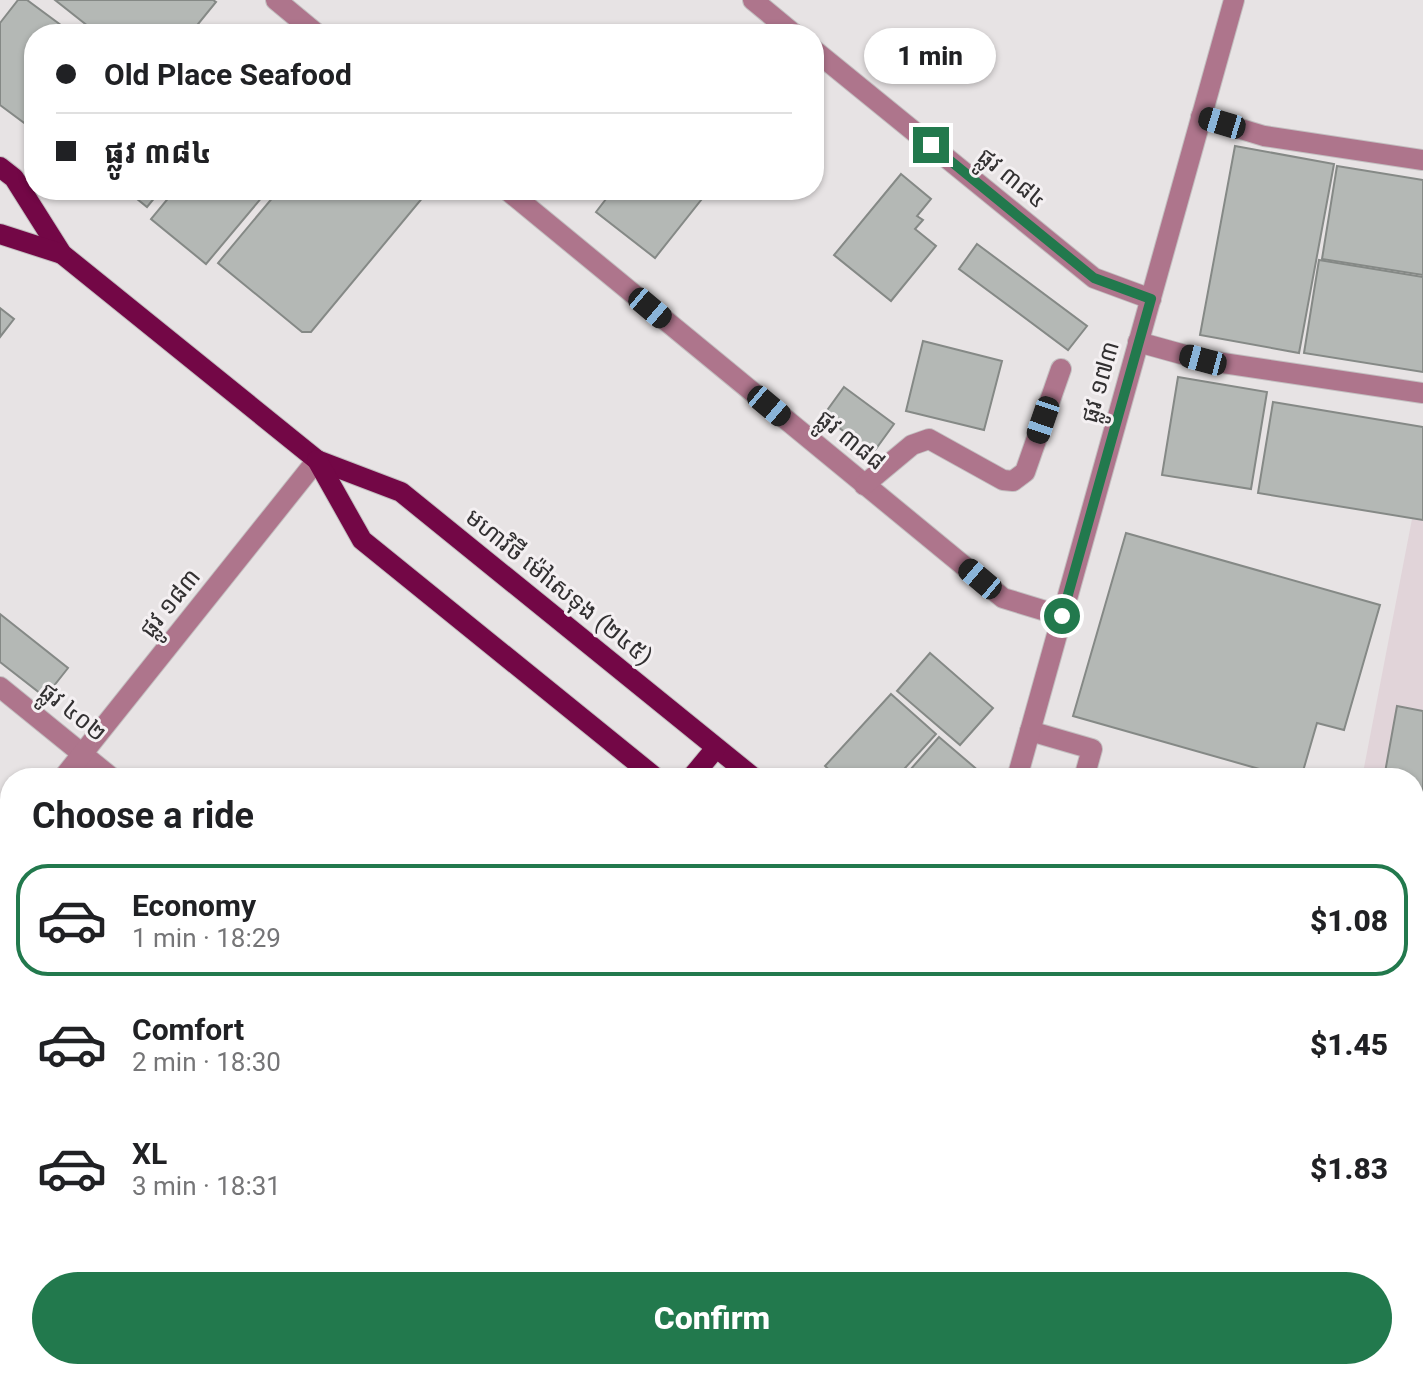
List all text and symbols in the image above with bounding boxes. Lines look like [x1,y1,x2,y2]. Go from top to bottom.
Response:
callout: 1 min [865,29,997,85]
text: 1 min [897,41,963,71]
text: Old Place Seafood [104,57,352,92]
car [1196,105,1248,141]
route end [913,127,949,163]
text: ផ្លូវ ៣៨៤ [104,135,212,170]
street label: ផ្លូវ ៣៨៤ [967,142,1052,220]
car [624,283,676,333]
street label: ផ្លូវ ១៧៣ [1075,338,1133,428]
car [1177,342,1229,378]
car [743,381,795,431]
car [1024,393,1062,447]
street label: ផ្លូវ ៣៨៨ [806,404,891,482]
street label: មហាវិថី ម៉ៅសេទុង (២៤៥) [460,502,659,671]
car [954,554,1006,604]
street label: ផ្លូវ ១៨៣ [134,563,212,648]
route start [1044,598,1080,634]
street label: ផ្លូវ ៤០២ [29,677,112,754]
text: Choose a ride [32,795,254,837]
icon: car [36,884,108,956]
text: Economy [132,888,256,923]
text: $1.08 [1310,903,1388,938]
text: 1 min · 18:29 [132,923,281,953]
icon: car [36,1008,108,1080]
text: Comfort [132,1012,244,1047]
text: $1.45 [1310,1027,1388,1062]
text: 2 min · 18:30 [132,1047,281,1077]
icon: car [36,1132,108,1204]
text: XL [132,1136,167,1171]
text: $1.83 [1310,1151,1388,1186]
text: 3 min · 18:31 [132,1171,281,1201]
button: Confirm [32,1272,1392,1364]

